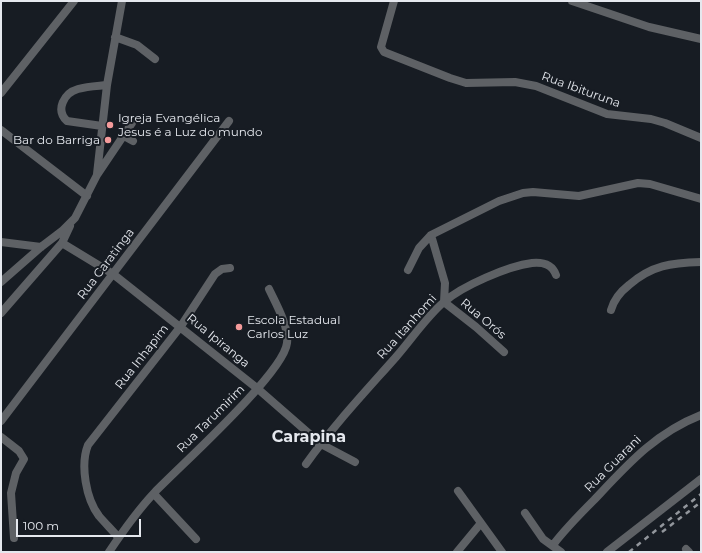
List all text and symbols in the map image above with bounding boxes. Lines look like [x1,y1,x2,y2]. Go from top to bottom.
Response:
street label: Rua Ibituruna [540,69,622,111]
place label: Igreja Evangélica Jesus é a Luz do mundo [118,111,262,139]
marker: Igreja Evangélica Jesus é a Luz do mundo [105,120,115,130]
place label: Bar do Barriga [13,133,100,147]
marker: Bar do Barriga [103,135,113,145]
street label: Rua Caratinga [75,226,137,302]
street label: Rua Itanhomi [374,292,440,362]
street label: Rua Orós [457,296,509,342]
street label: Rua Ipiranga [184,311,252,371]
place label: Escola Estadual Carlos Luz [247,313,340,341]
street label: Rua Inhapim [112,322,172,392]
marker: Escola Estadual Carlos Luz [234,322,244,332]
street label: Rua Tarumirim [174,382,248,456]
district label: Carapina [272,427,346,447]
street label: Rua Guarani [582,433,644,495]
scale bar [18,511,143,537]
text: 100 m [23,518,59,533]

